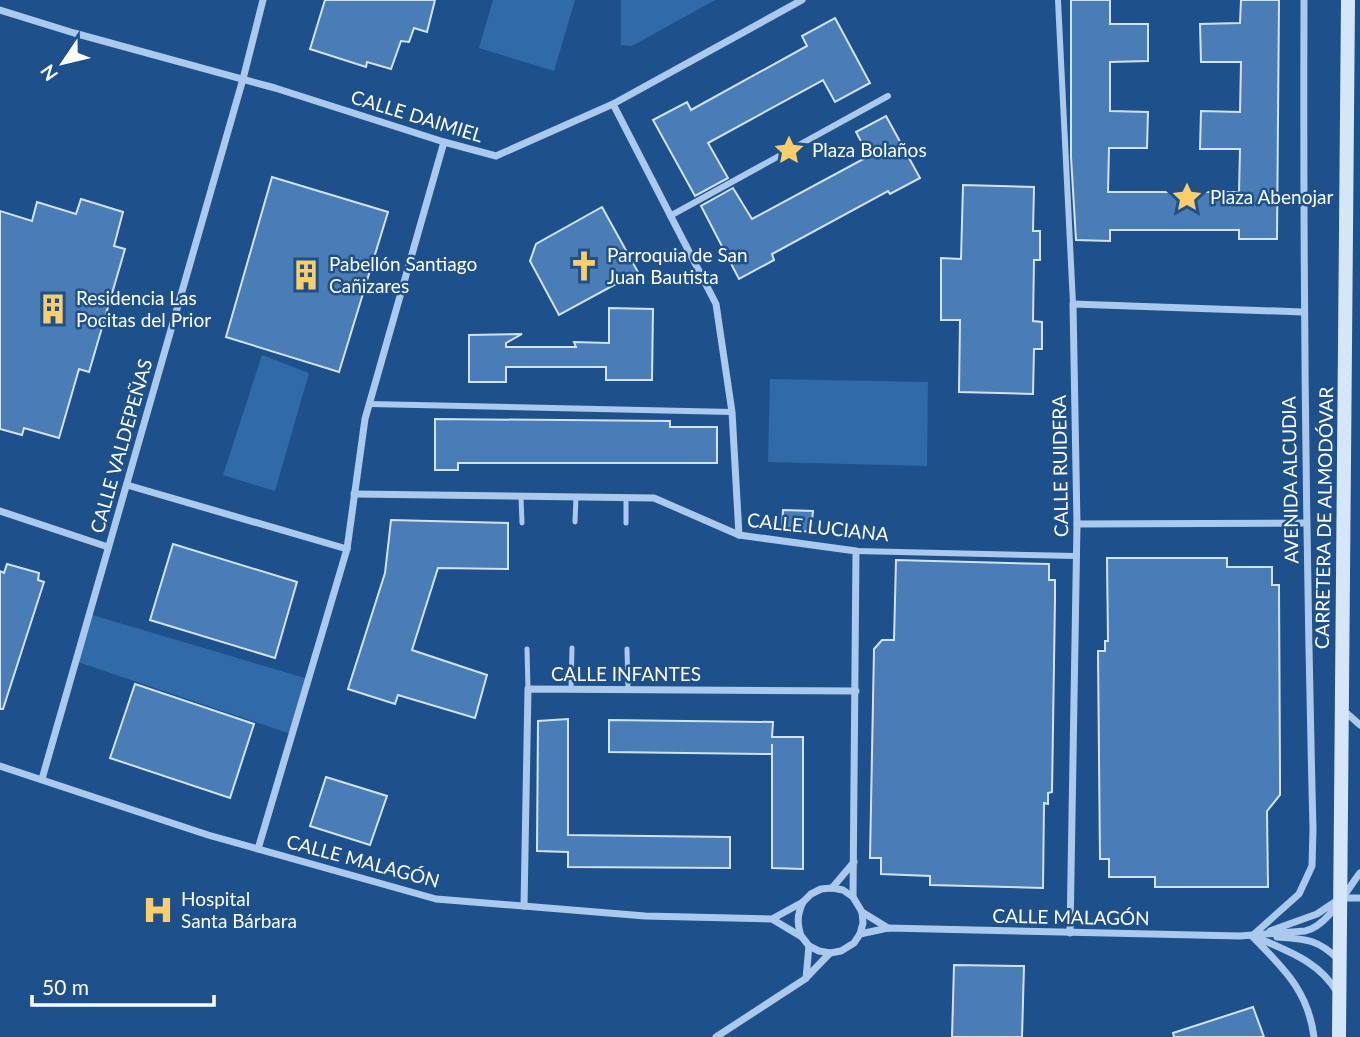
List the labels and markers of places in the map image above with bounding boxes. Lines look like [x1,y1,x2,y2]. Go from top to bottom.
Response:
place icon: Plaza Bolaños [772,133,806,167]
place label: Plaza Bolaños [812,138,927,161]
place icon: Plaza Abenojar [1170,180,1204,214]
place label: Plaza Abenojar [1210,185,1333,208]
place label: Parroquia de San Juan Bautista [607,243,748,288]
church icon: Parroquia de San Juan Bautista [567,249,601,283]
place label: Pabellón Santiago Cañizares [329,252,477,297]
building icon: Pabellón Santiago Cañizares [289,258,323,292]
place label: Residencia Las Pocitas del Prior [76,286,211,331]
building icon: Residencia Las Pocitas del Prior [36,292,70,326]
place label: Hospital Santa Bárbara [181,887,297,932]
hospital icon: Hospital Santa Bárbara [141,893,175,927]

